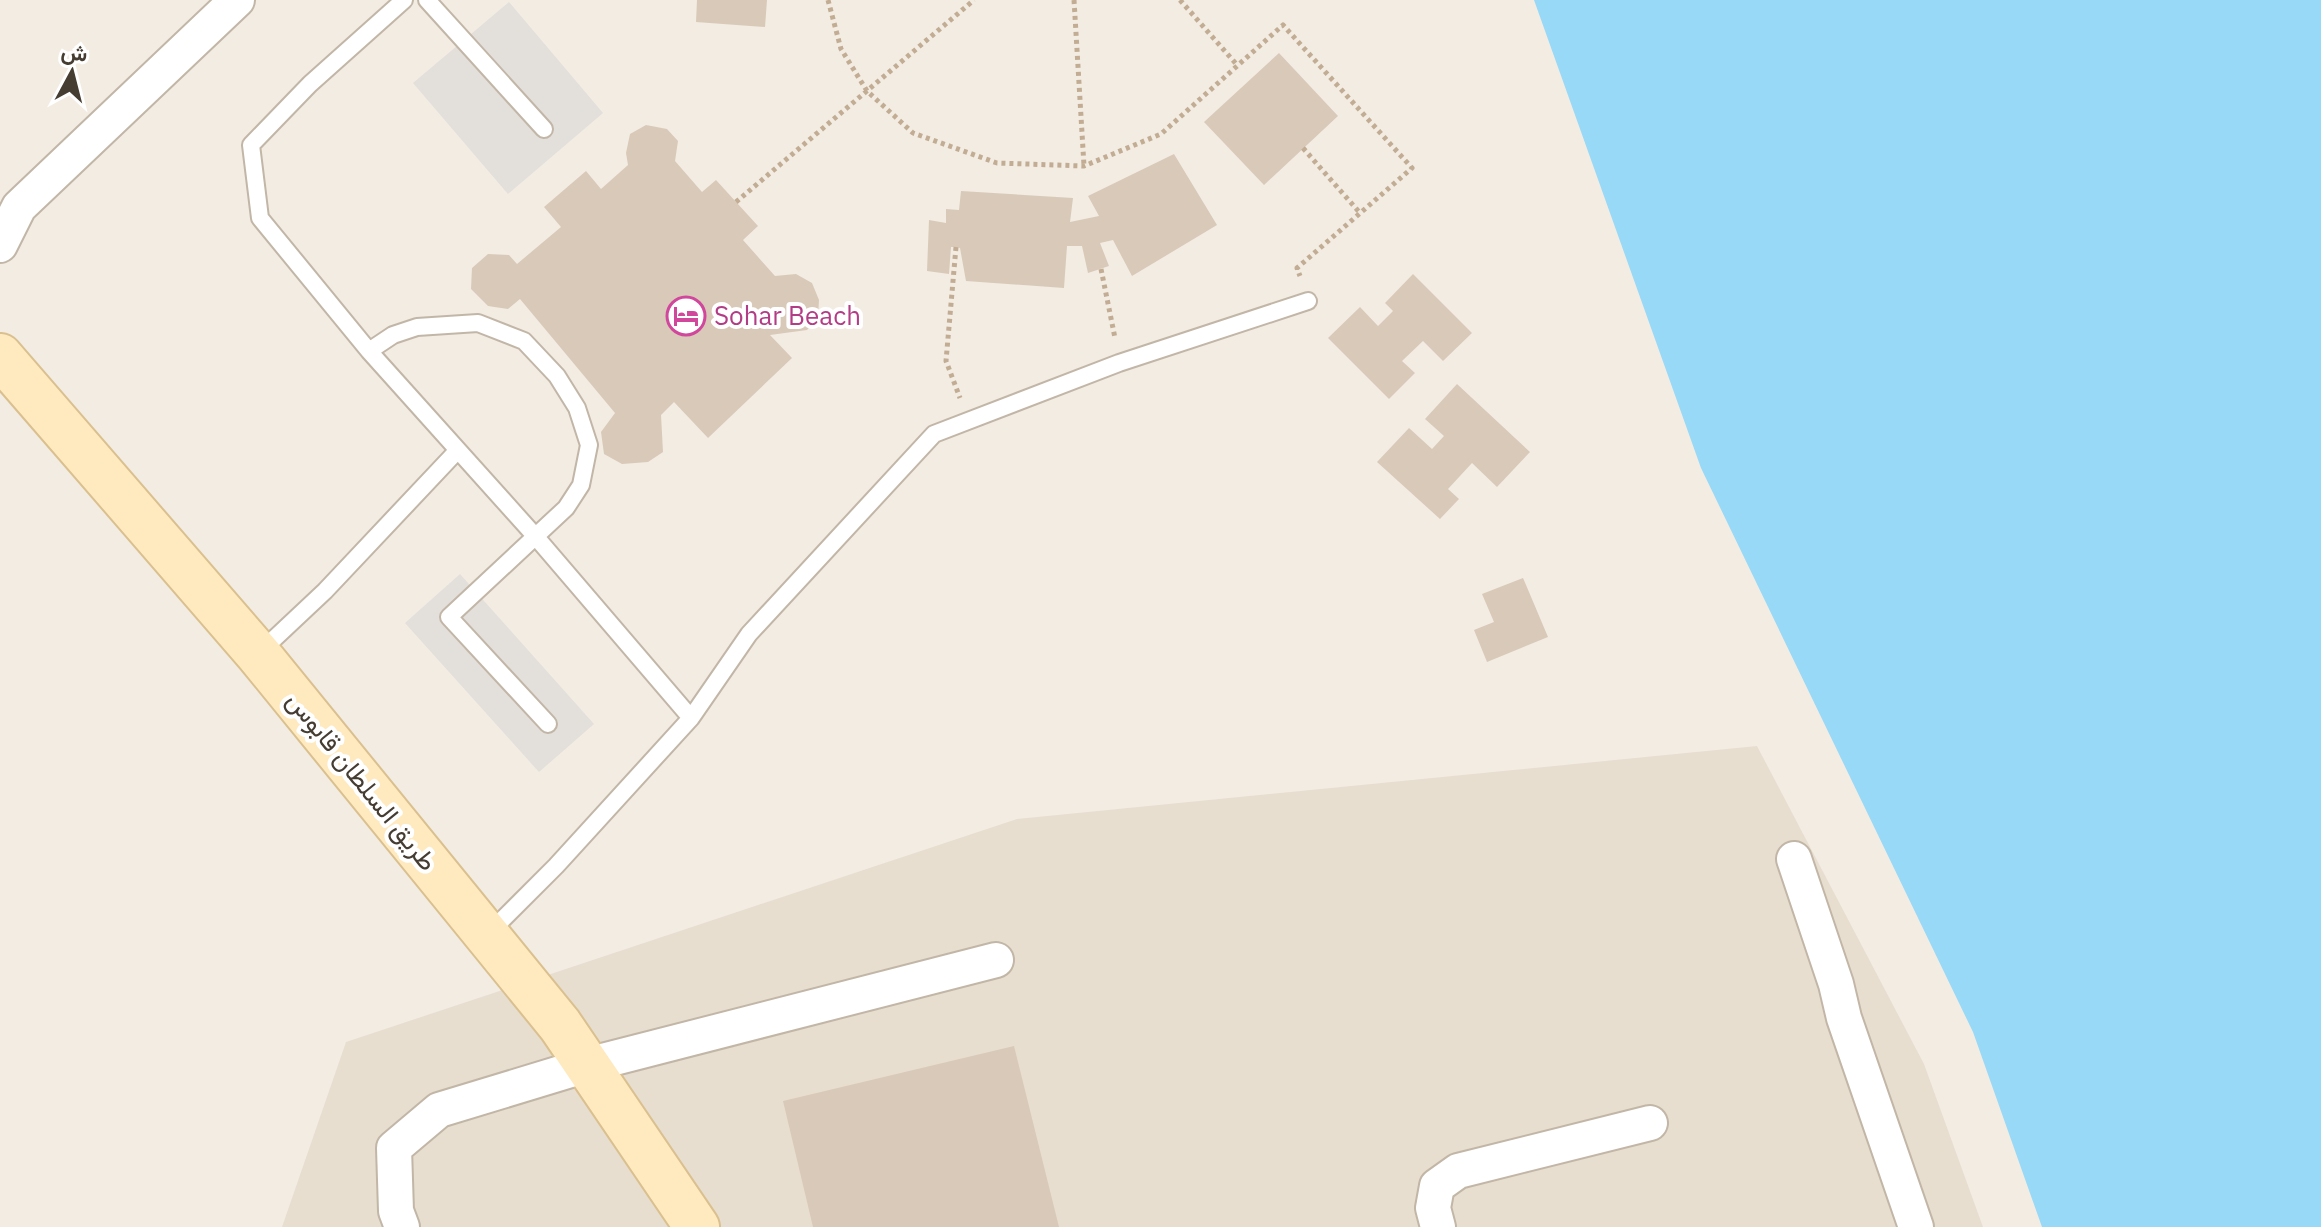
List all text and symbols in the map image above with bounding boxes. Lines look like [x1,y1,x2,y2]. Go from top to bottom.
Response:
north arrow [32,32,112,112]
text: ش [60,36,89,68]
hotel icon: Sohar Beach [665,295,707,337]
place label: Sohar Beach [714,298,861,332]
street label: طريق السلطان قابوس [280,684,446,877]

